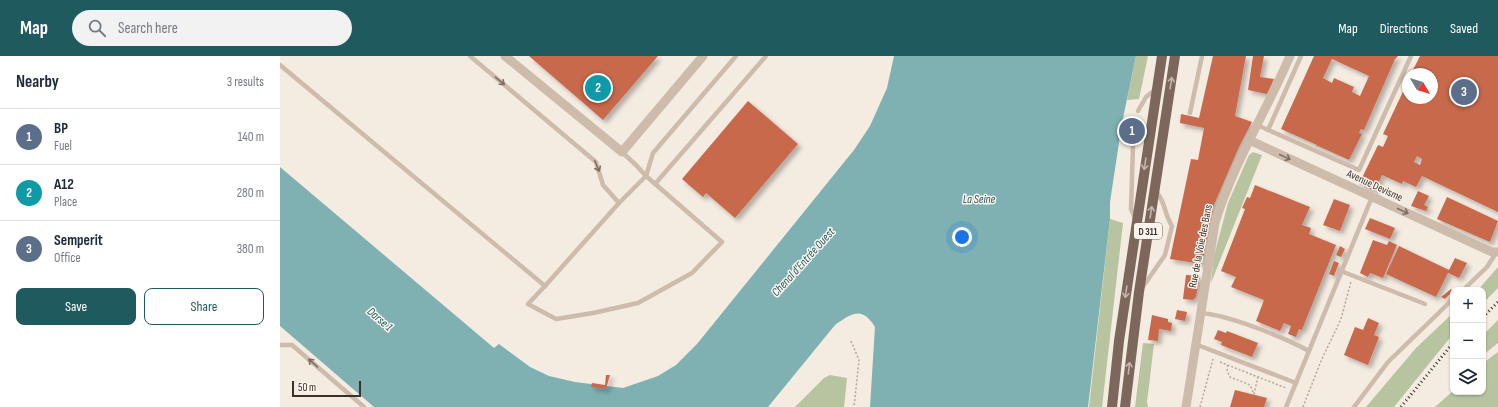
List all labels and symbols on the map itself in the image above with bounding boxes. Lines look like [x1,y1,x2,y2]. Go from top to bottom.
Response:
north arrow [1402,68,1438,104]
pin: 2 [585,73,611,103]
one-way arrow [495,77,505,86]
one-way arrow [1167,77,1175,90]
pin: 3 [1451,77,1477,107]
pin: 1 [1119,116,1145,146]
one-way arrow [1278,154,1290,161]
one-way arrow [1141,157,1149,170]
one-way arrow [593,160,601,172]
street label: Avenue Devisme [1344,166,1405,204]
water label: La Seine [963,192,996,207]
street label: Rue de la Voie des Bans [1186,203,1215,289]
one-way arrow [1147,206,1155,219]
one-way arrow [1397,208,1409,215]
road number: D 311 [1134,223,1162,239]
water label: Chenal d'Entrée Ouest [769,225,838,300]
your location [952,227,972,247]
one-way arrow [1122,285,1130,298]
water label: Darse 1 [364,304,395,335]
one-way arrow [308,359,318,368]
one-way arrow [1125,362,1133,375]
scale bar [292,379,361,398]

